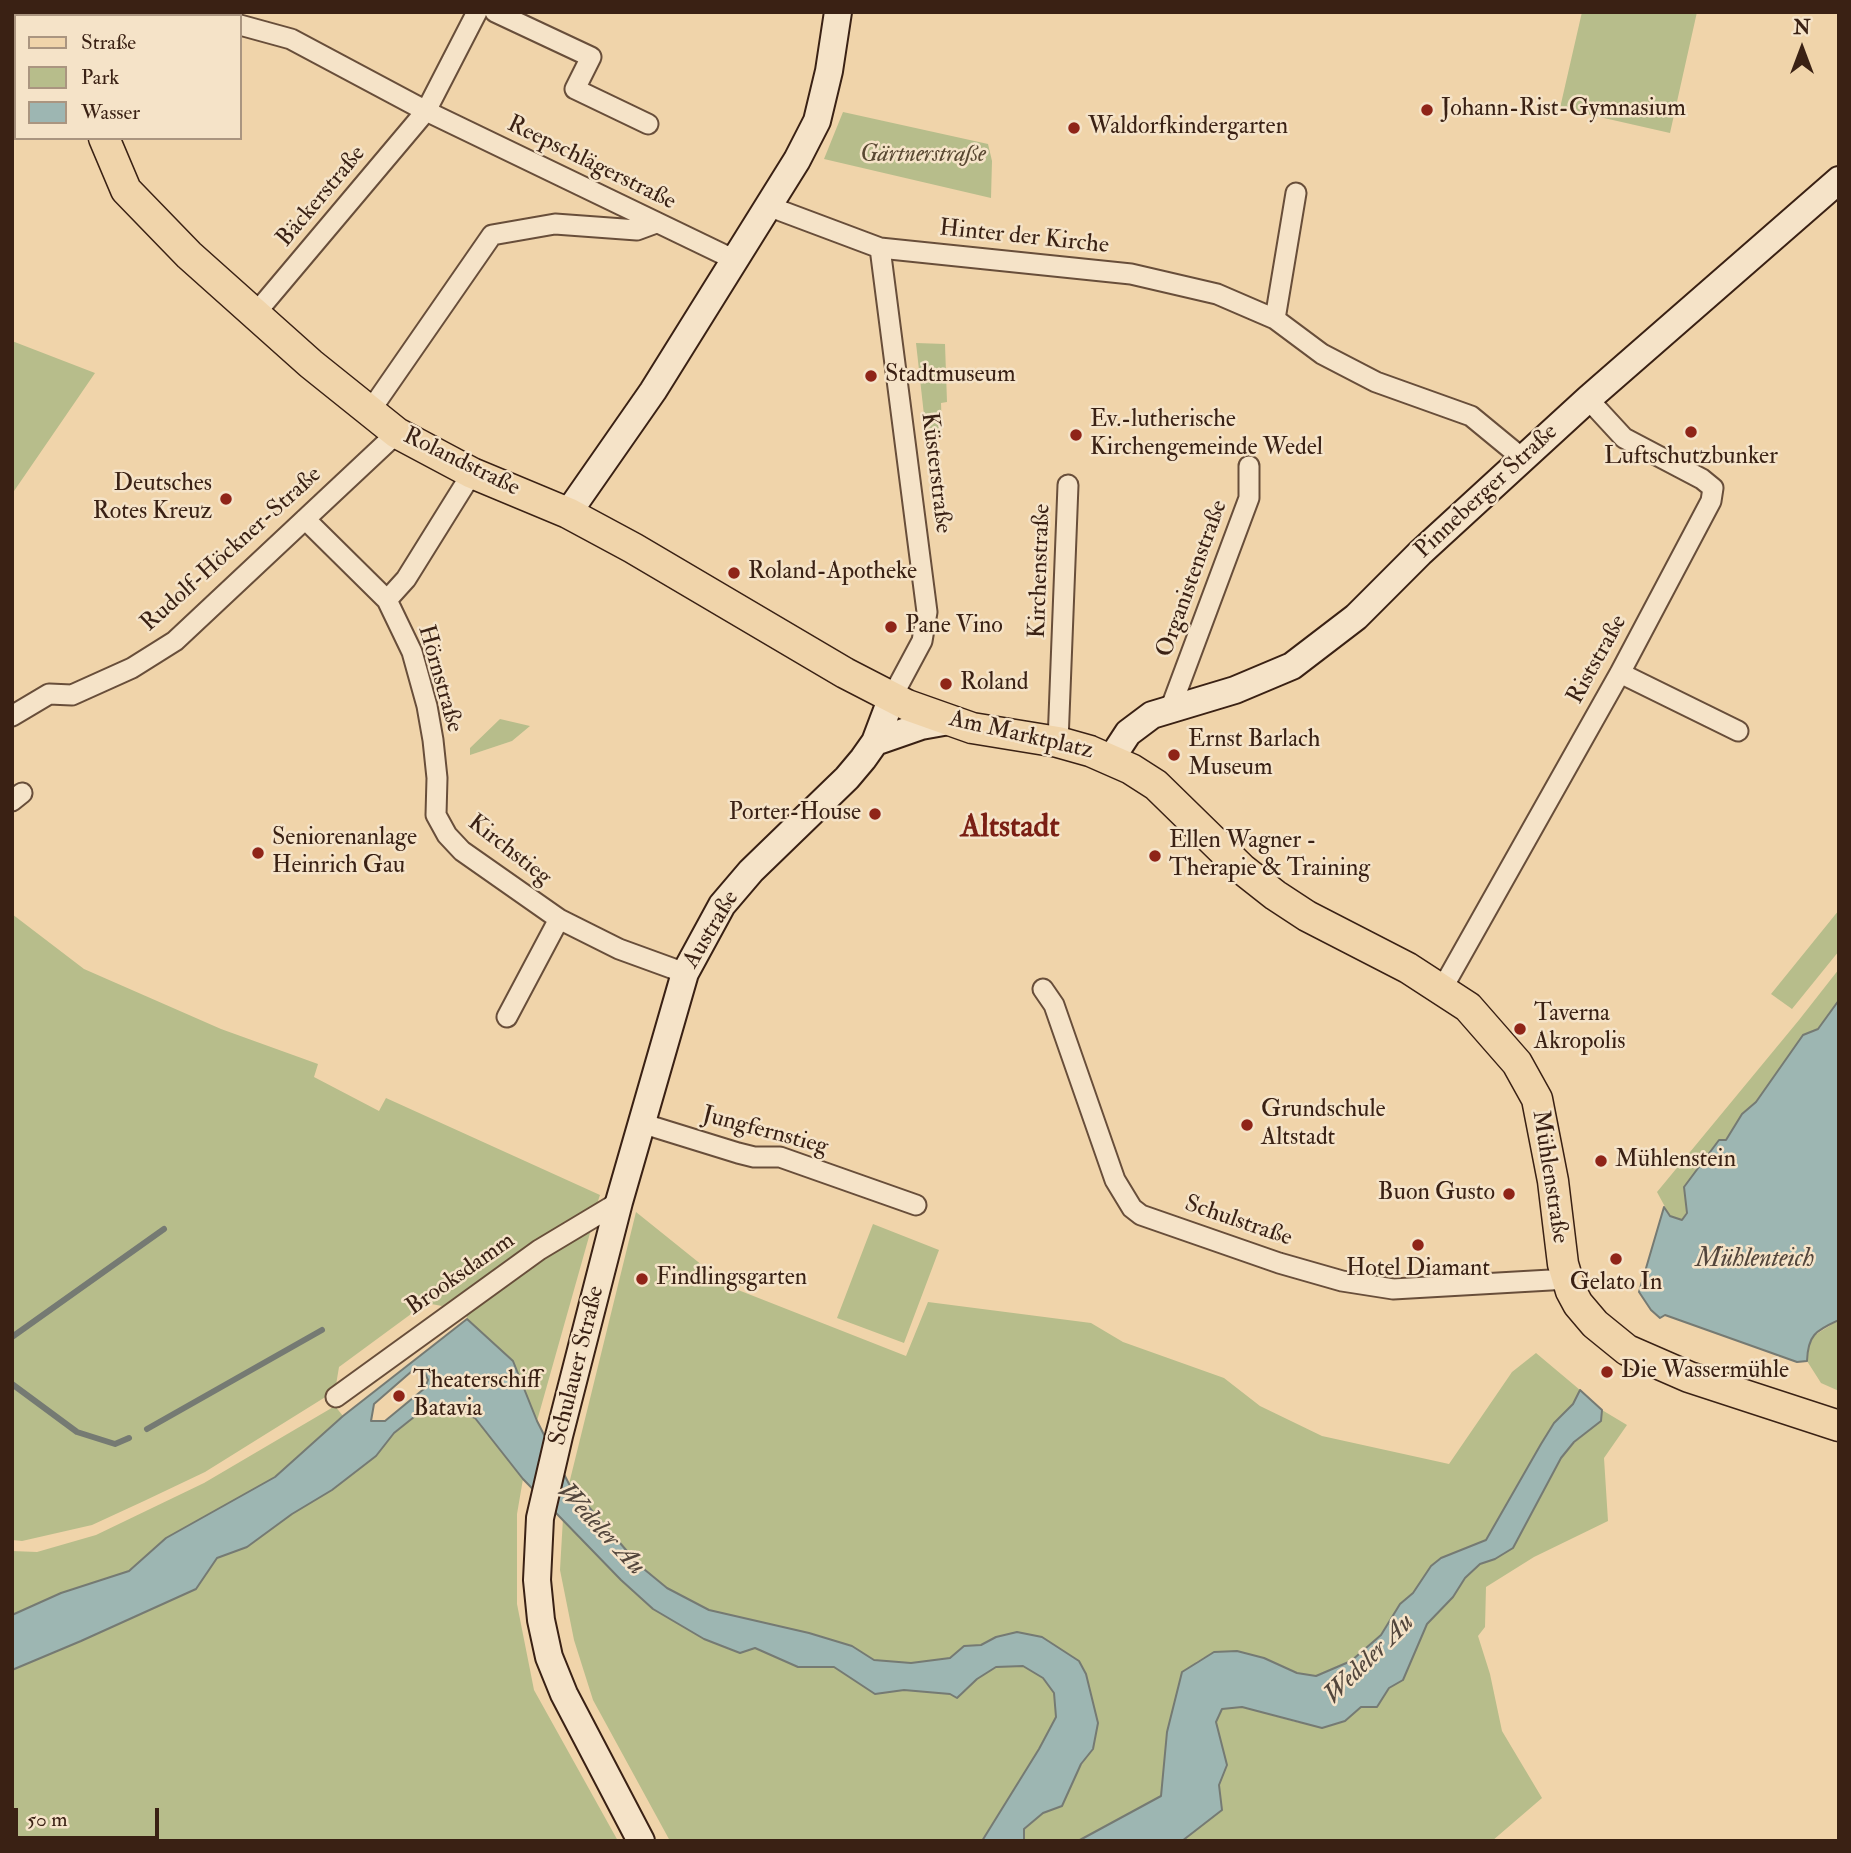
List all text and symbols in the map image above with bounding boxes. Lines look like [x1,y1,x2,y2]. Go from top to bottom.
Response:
legend [14,14,242,140]
north arrow [1767,14,1837,84]
text: N [1793,16,1811,40]
text: Straße [81,29,136,56]
text: Park [81,64,119,91]
place label: Johann-Rist-Gymnasium [1441,96,1686,124]
text: Wasser [81,99,140,126]
marker: Johann-Rist-Gymnasium [1419,102,1435,118]
street label: Reepschlägerstraße [502,111,680,217]
place label: Waldorfkindergarten [1088,114,1288,142]
marker: Waldorfkindergarten [1066,120,1082,136]
street label: Bäckerstraße [271,141,373,253]
park label: Gärtnerstraße [860,142,986,170]
street label: Hinter der Kirche [938,215,1110,261]
place label: Stadtmuseum [885,362,1016,390]
marker: Stadtmuseum [863,368,879,384]
place label: Ev.-lutherische Kirchengemeinde Wedel [1090,407,1323,463]
street label: Küsterstraße [913,411,957,535]
street label: Pinneberger Straße [1410,419,1564,565]
street label: Rolandstraße [398,422,524,504]
marker: Luftschutzbunker [1683,424,1699,440]
marker: Ev.-lutherische Kirchengemeinde Wedel [1068,427,1084,443]
place label: Luftschutzbunker [1604,444,1778,472]
street label: Rudolf-Höckner-Straße [136,461,328,639]
place label: Deutsches Rotes Kreuz [93,471,212,527]
marker: Deutsches Rotes Kreuz [218,491,234,507]
street label: Organistenstraße [1151,497,1235,661]
street label: Kirchenstraße [1024,503,1058,639]
place label: Roland-Apotheke [748,559,917,587]
marker: Roland-Apotheke [726,565,742,581]
street label: Riststraße [1562,610,1634,710]
place label: Pane Vino [905,613,1003,641]
marker: Pane Vino [883,619,899,635]
street label: Hörnstraße [410,622,468,736]
place label: Roland [960,670,1029,698]
marker: Roland [938,676,954,692]
street label: Am Marktplatz [946,705,1096,767]
place label: Ernst Barlach Museum [1188,727,1320,783]
marker: Ernst Barlach Museum [1166,747,1182,763]
place label: Porter-House [729,800,861,828]
marker: Porter-House [867,806,883,822]
street label: Kirchstieg [461,809,557,893]
district label: Altstadt [960,810,1060,848]
place label: Seniorenanlage Heinrich Gau [272,825,417,881]
place label: Ellen Wagner - Therapie & Training [1169,828,1370,884]
marker: Seniorenanlage Heinrich Gau [250,845,266,861]
marker: Ellen Wagner - Therapie & Training [1147,848,1163,864]
street label: Austraße [678,886,746,974]
place label: Taverna Akropolis [1534,1001,1625,1057]
marker: Taverna Akropolis [1512,1021,1528,1037]
place label: Grundschule Altstadt [1261,1097,1385,1153]
street label: Jungfernstieg [699,1101,831,1163]
street label: Mühlenstraße [1524,1109,1574,1245]
marker: Grundschule Altstadt [1239,1117,1255,1133]
place label: Mühlenstein [1615,1147,1736,1175]
marker: Mühlenstein [1593,1153,1609,1169]
place label: Buon Gusto [1378,1180,1495,1208]
marker: Buon Gusto [1501,1186,1517,1202]
street label: Schulstraße [1180,1190,1296,1254]
street label: Brooksdamm [401,1227,521,1323]
marker: Hotel Diamant [1410,1237,1426,1253]
water label: Mühlenteich [1696,1244,1814,1276]
marker: Gelato In [1608,1251,1624,1267]
place label: Hotel Diamant [1346,1256,1490,1284]
place label: Findlingsgarten [656,1265,807,1293]
place label: Gelato In [1570,1270,1662,1298]
marker: Findlingsgarten [634,1271,650,1287]
street label: Schulauer Straße [544,1283,612,1449]
place label: Die Wassermühle [1621,1358,1789,1386]
marker: Die Wassermühle [1599,1364,1615,1380]
place label: Theaterschiff Batavia [413,1368,541,1424]
marker: Theaterschiff Batavia [391,1388,407,1404]
water label: Wedeler Au [549,1477,651,1583]
water label: Wedeler Au [1318,1608,1422,1712]
scale bar [18,1794,163,1838]
text: 50 m [27,1806,68,1833]

